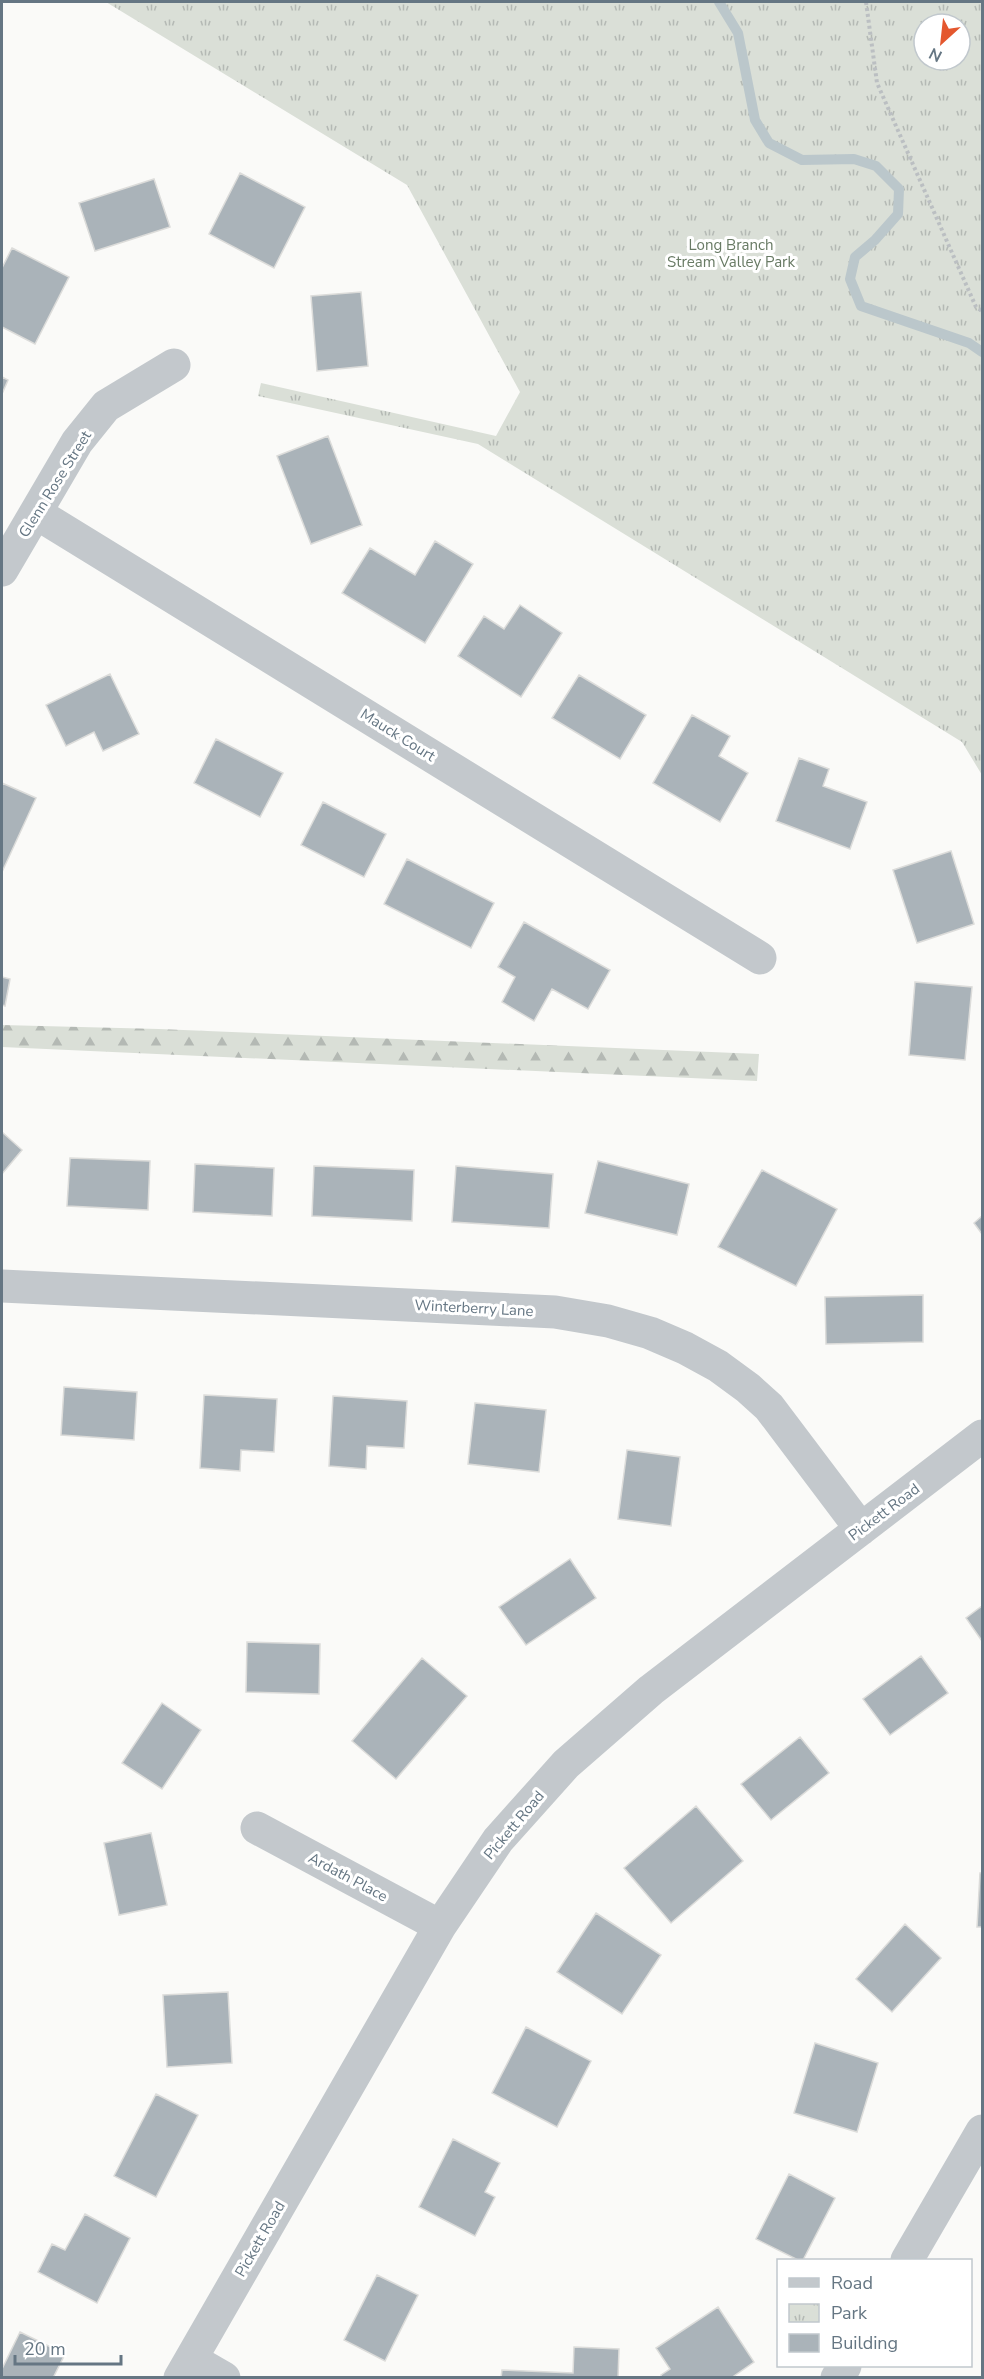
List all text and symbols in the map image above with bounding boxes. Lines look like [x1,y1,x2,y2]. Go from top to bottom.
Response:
north arrow [912,12,972,72]
text: N [925,42,946,67]
park label: Long Branch Stream Valley Park [667,235,795,272]
street label: Glenn Rose Street [14,426,96,541]
street label: Mauck Court [357,704,440,766]
street label: Winterberry Lane [414,1295,534,1321]
street label: Pickett Road [844,1479,924,1545]
street label: Pickett Road [479,1786,549,1864]
street label: Ardath Place [305,1848,391,1906]
street label: Pickett Road [230,2198,290,2280]
legend [777,2259,972,2367]
text: Road [831,2271,873,2295]
text: Park [831,2301,868,2325]
scale bar [15,2328,122,2366]
text: Building [831,2331,898,2355]
text: 20 m [24,2337,66,2361]

